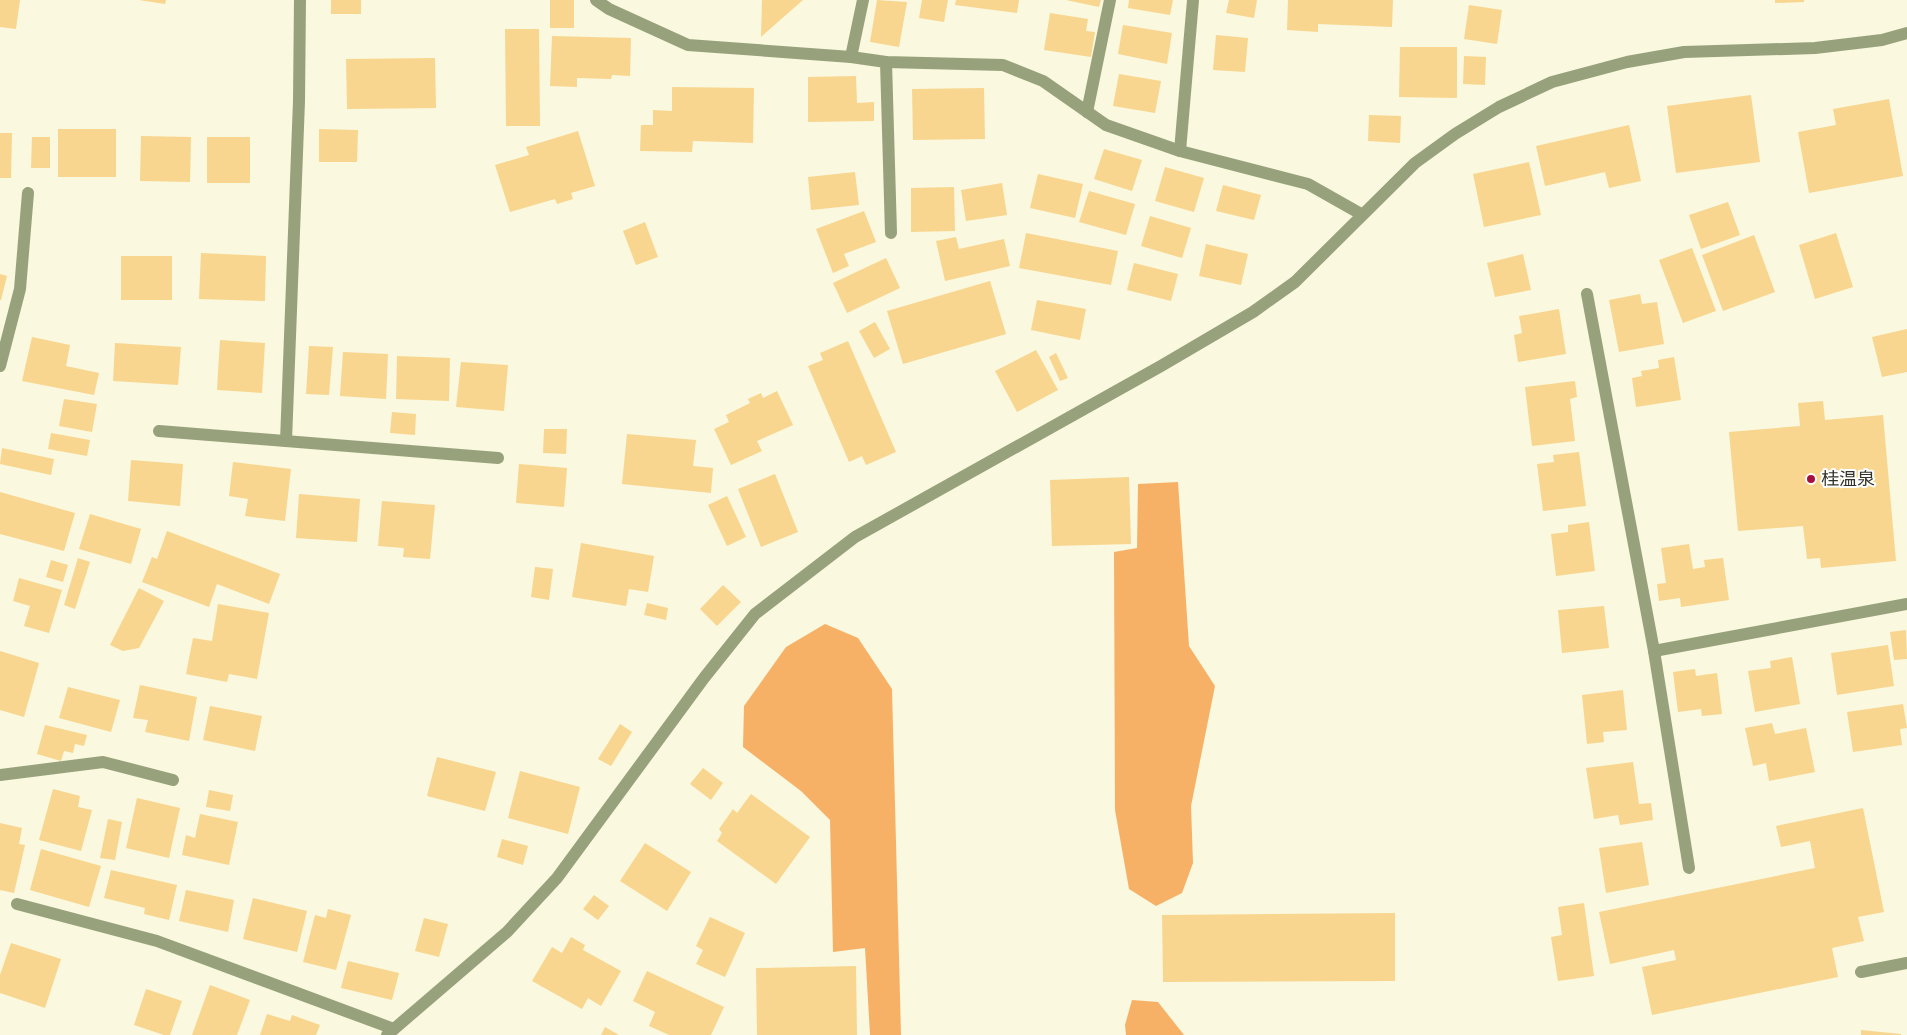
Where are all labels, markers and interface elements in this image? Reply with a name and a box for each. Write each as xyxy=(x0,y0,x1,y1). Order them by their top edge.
place label: 桂温泉 xyxy=(1821,468,1875,490)
marker: 桂温泉 xyxy=(1805,473,1817,485)

